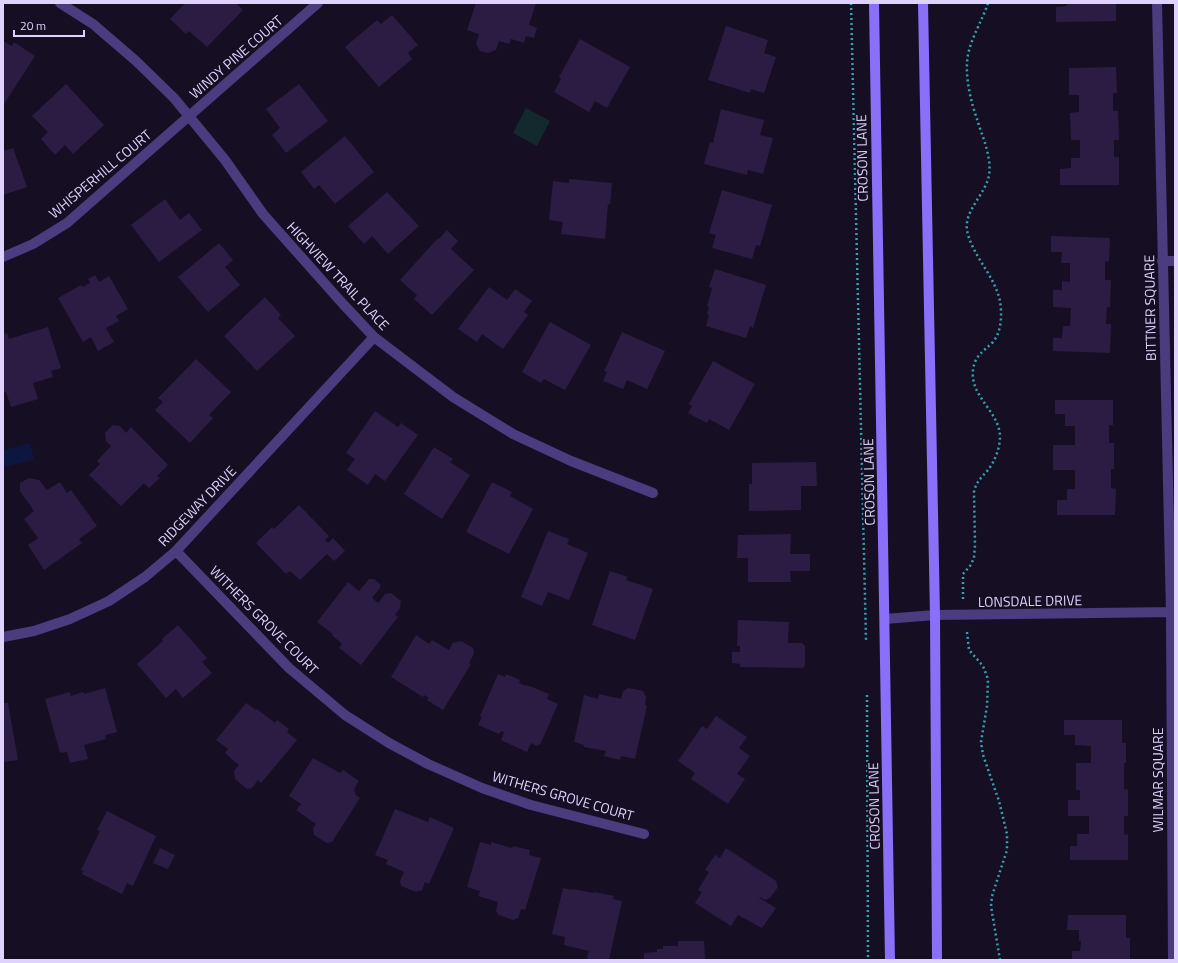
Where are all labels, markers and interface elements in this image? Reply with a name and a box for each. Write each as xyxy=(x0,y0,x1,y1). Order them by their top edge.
street label: WINDY PINE COURT xyxy=(184,10,288,103)
scale bar xyxy=(14,12,84,38)
text: 20 m xyxy=(20,16,46,35)
street label: CROSON LANE xyxy=(850,114,873,202)
street label: WHISPERHILL COURT xyxy=(44,124,156,223)
street label: HIGHVIEW TRAIL PLACE xyxy=(282,217,395,335)
street label: BITTNER SQUARE xyxy=(1138,254,1161,361)
street label: CROSON LANE xyxy=(857,438,880,526)
street label: RIDGEWAY DRIVE xyxy=(153,460,241,551)
street label: WITHERS GROVE COURT xyxy=(205,560,324,679)
street label: LONSDALE DRIVE xyxy=(978,589,1083,612)
street label: WILMAR SQUARE xyxy=(1147,727,1168,832)
street label: CROSON LANE xyxy=(862,762,885,850)
street label: WITHERS GROVE COURT xyxy=(490,765,637,826)

